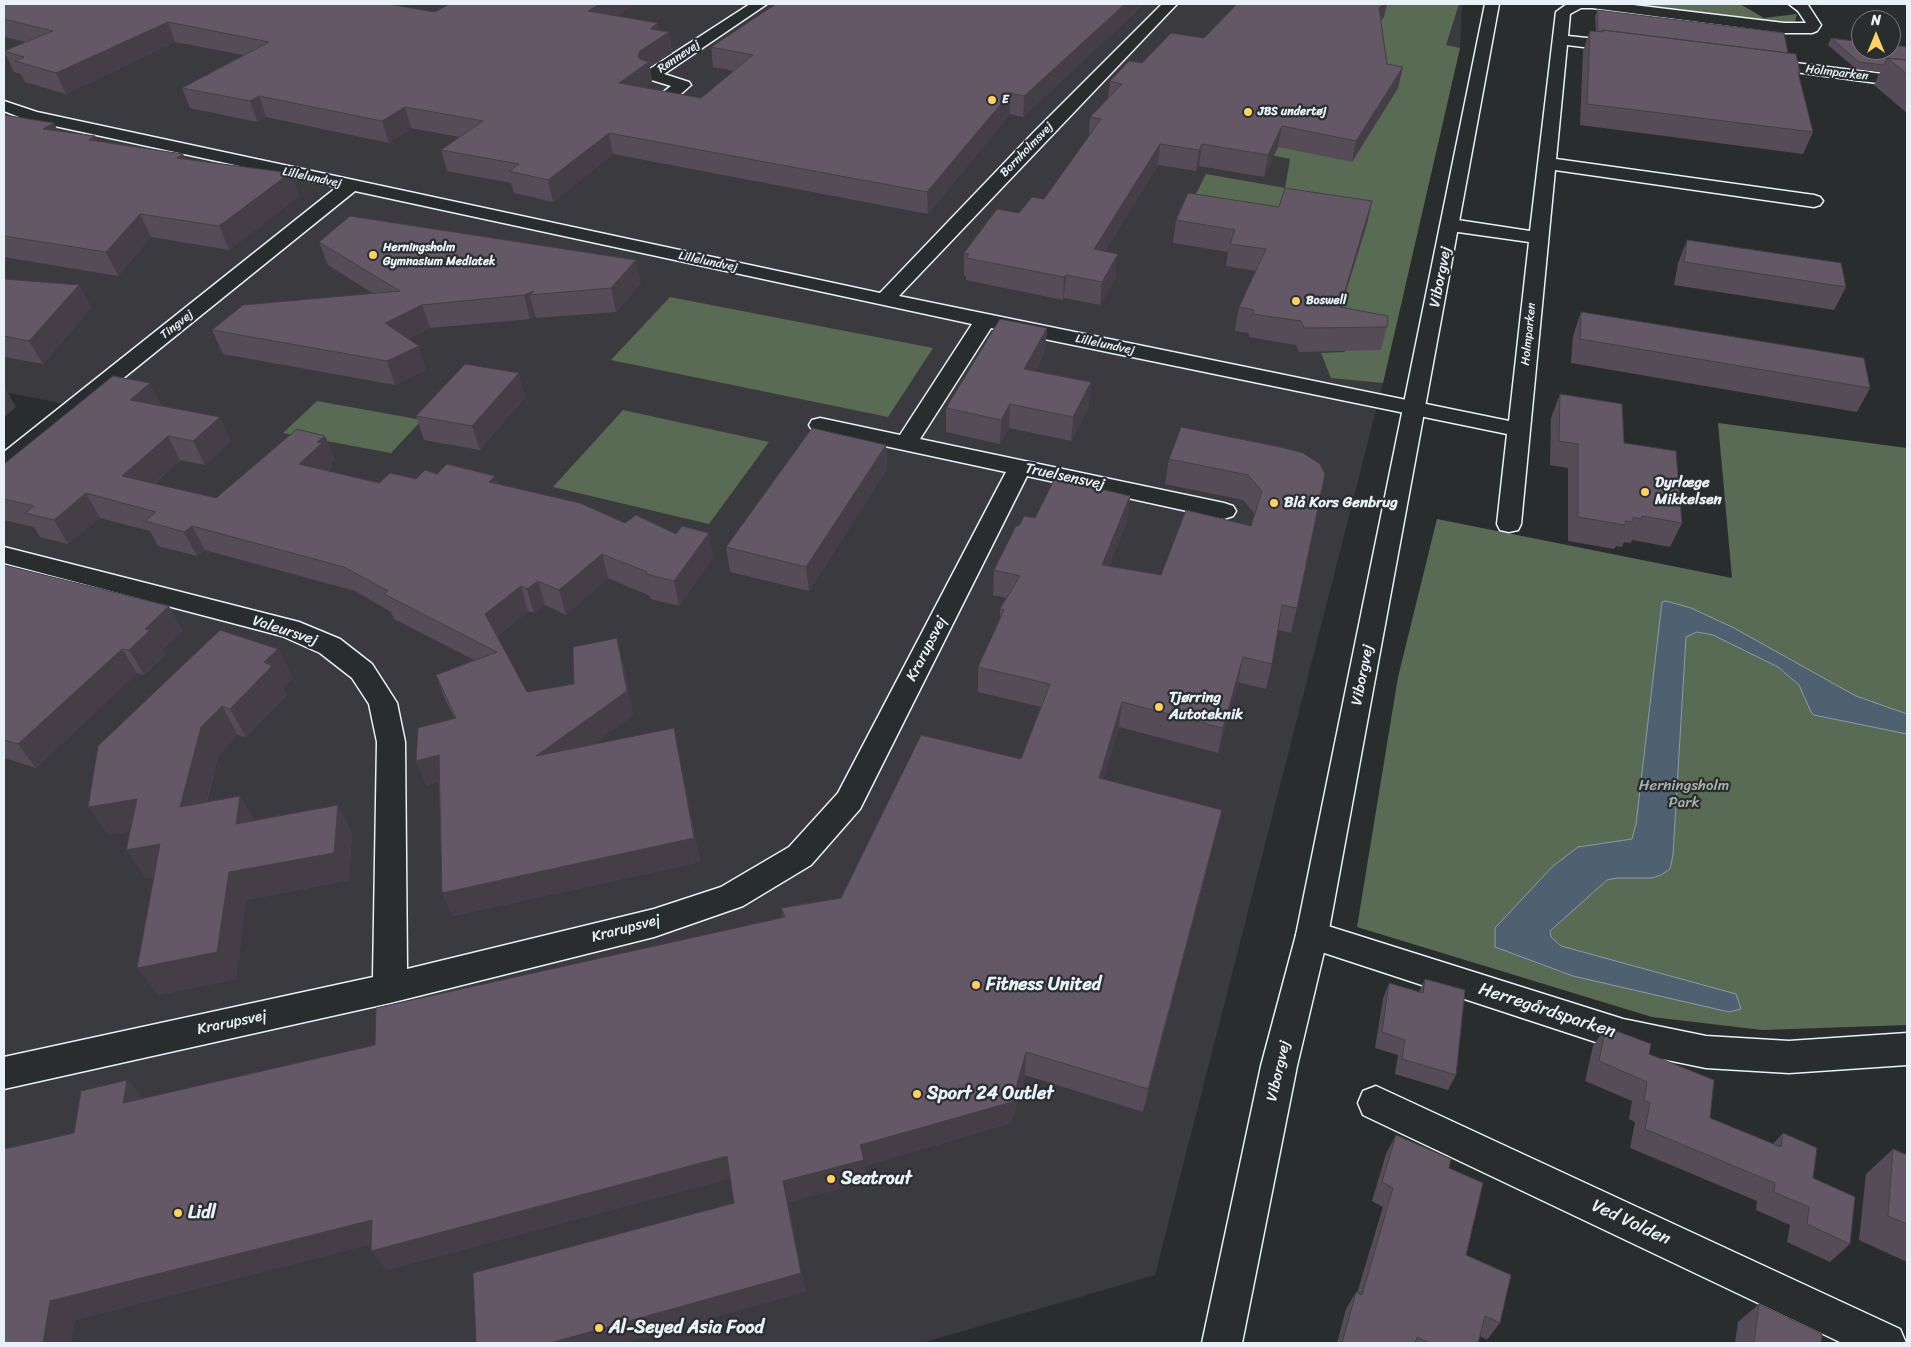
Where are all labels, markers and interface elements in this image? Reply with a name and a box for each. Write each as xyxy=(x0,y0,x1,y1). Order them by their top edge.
text: N xyxy=(1871,8,1881,33)
north arrow xyxy=(1851,10,1901,60)
street label: Rønnevej xyxy=(655,38,703,76)
street label: Holmparken xyxy=(1805,62,1869,84)
place label: E xyxy=(1002,93,1009,107)
marker: E xyxy=(986,94,998,106)
place label: JBS undertøj xyxy=(1258,105,1326,119)
marker: JBS undertøj xyxy=(1242,106,1254,118)
street label: Bornholmsvej xyxy=(997,120,1057,180)
street label: Lillelundvej xyxy=(281,165,343,191)
place label: Herningsholm Gymnasium Mediatek xyxy=(383,241,495,269)
street label: Viborgvej xyxy=(1426,245,1456,309)
marker: Herningsholm Gymnasium Mediatek xyxy=(367,249,379,261)
street label: Lillelundvej xyxy=(677,249,739,275)
place label: Boswell xyxy=(1306,294,1346,308)
marker: Boswell xyxy=(1290,295,1302,307)
street label: Holmparken xyxy=(1519,302,1539,366)
street label: Tingvej xyxy=(158,307,196,343)
street label: Lillelundvej xyxy=(1074,332,1136,358)
street label: Truelsensvej xyxy=(1023,460,1107,494)
place label: Dyrlæge Mikkelsen xyxy=(1655,474,1722,509)
marker: Dyrlæge Mikkelsen xyxy=(1639,486,1651,498)
place label: Blå Kors Genbrug xyxy=(1284,494,1398,512)
marker: Blå Kors Genbrug xyxy=(1268,497,1280,509)
street label: Valeursvej xyxy=(250,612,320,650)
street label: Krarupsvej xyxy=(903,614,951,684)
street label: Viborgvej xyxy=(1348,643,1378,707)
place label: Tjørring Autoteknik xyxy=(1169,689,1243,724)
marker: Tjørring Autoteknik xyxy=(1153,701,1165,713)
park label: Herningsholm Park xyxy=(1639,777,1729,812)
street label: Krarupsvej xyxy=(590,911,662,947)
place label: Fitness United xyxy=(986,974,1101,996)
marker: Fitness United xyxy=(970,979,982,991)
street label: Herregårdsparken xyxy=(1476,979,1618,1043)
street label: Krarupsvej xyxy=(196,1007,268,1039)
street label: Viborgvej xyxy=(1263,1039,1295,1103)
place label: Sport 24 Outlet xyxy=(927,1083,1053,1105)
marker: Sport 24 Outlet xyxy=(911,1088,923,1100)
place label: Seatrout xyxy=(841,1168,912,1190)
marker: Seatrout xyxy=(825,1173,837,1185)
street label: Ved Volden xyxy=(1588,1195,1674,1251)
place label: Lidl xyxy=(188,1202,216,1224)
marker: Lidl xyxy=(172,1207,184,1219)
place label: Al-Seyed Asia Food xyxy=(609,1317,764,1339)
marker: Al-Seyed Asia Food xyxy=(593,1322,605,1334)

